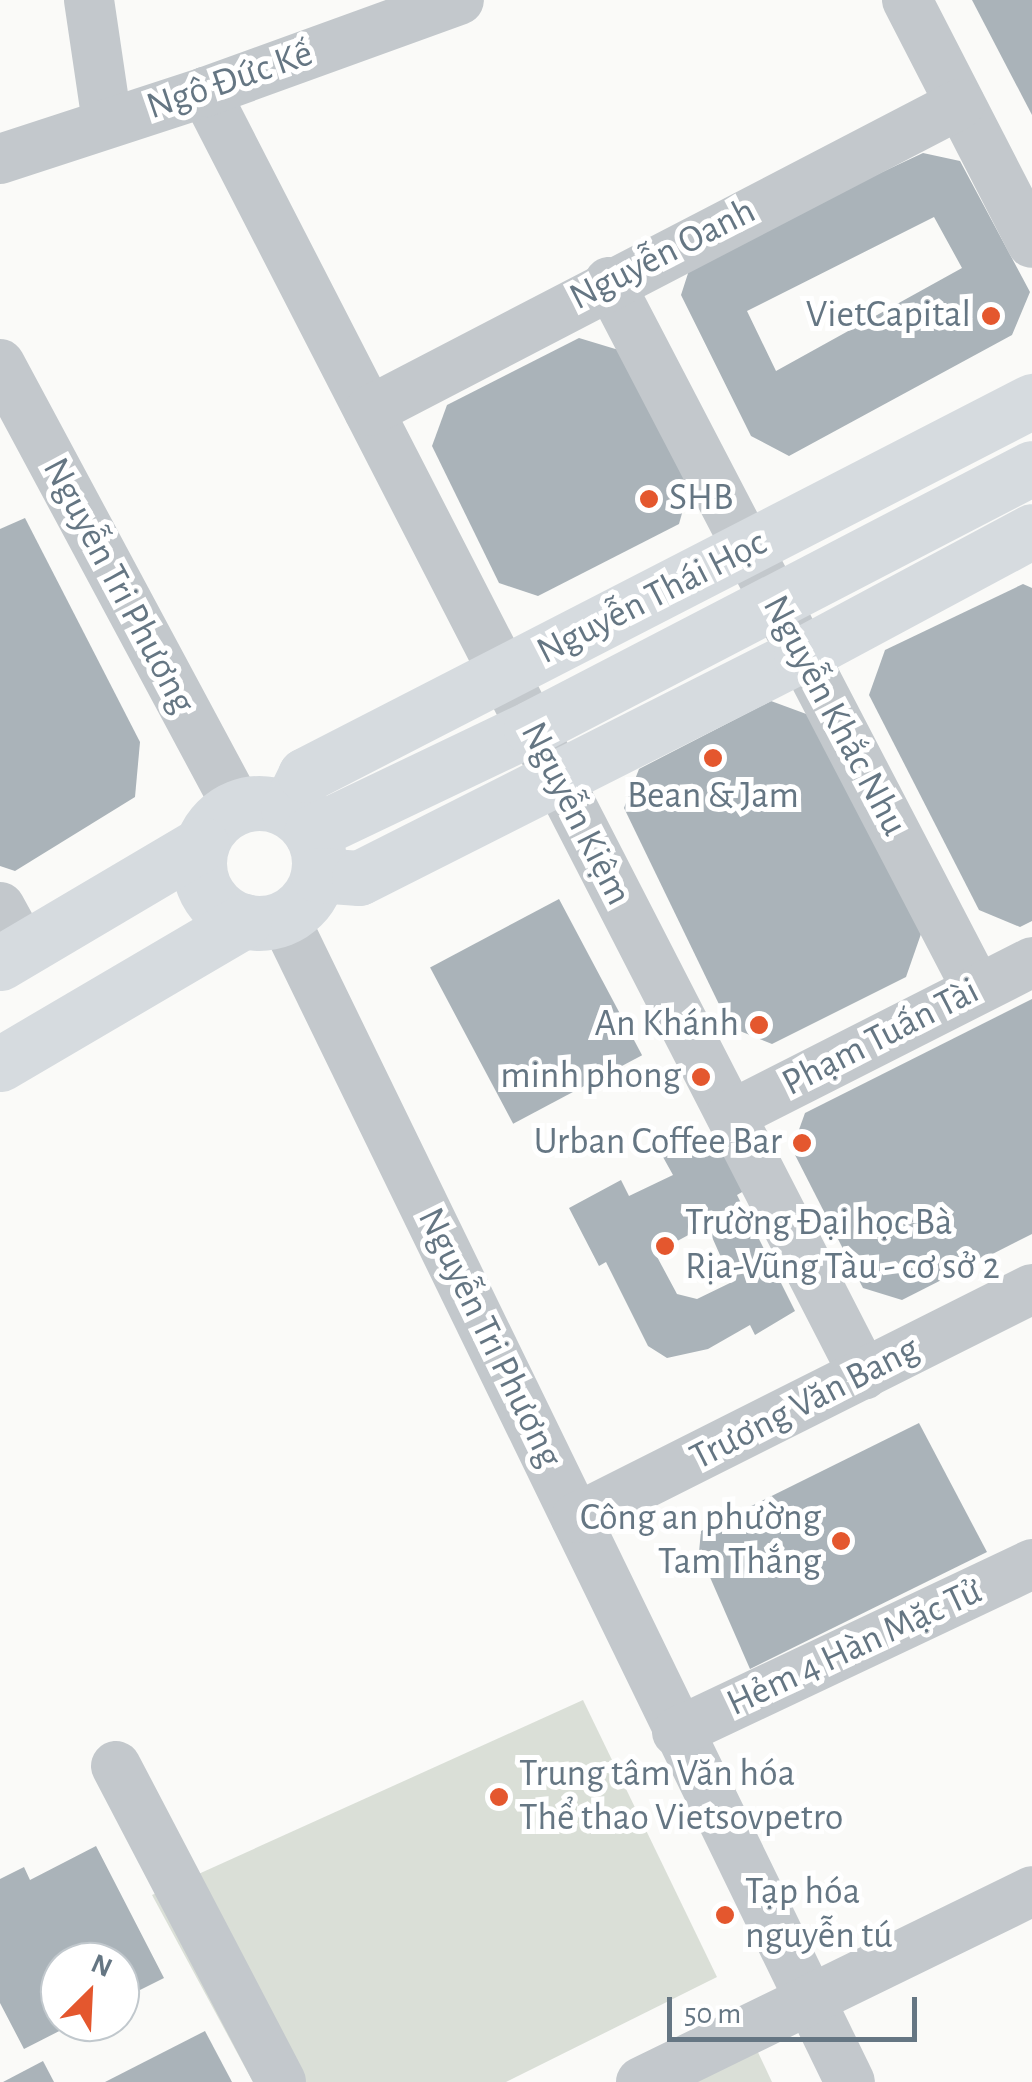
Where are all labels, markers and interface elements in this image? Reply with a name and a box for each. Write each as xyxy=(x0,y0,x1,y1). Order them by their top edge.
street label: Ngô Đức Kế xyxy=(141,31,319,131)
street label: Nguyễn Oanh xyxy=(563,189,763,321)
place label: VietCapital xyxy=(806,293,971,339)
marker: VietCapital xyxy=(980,305,1002,327)
street label: Nguyễn Tri Phương xyxy=(31,450,205,722)
place label: SHB xyxy=(669,476,733,522)
marker: SHB xyxy=(638,488,660,510)
street label: Nguyễn Thái Học xyxy=(530,521,774,675)
street label: Nguyễn Khắc Nhu xyxy=(752,588,916,844)
street label: Nguyễn Kiệm xyxy=(509,715,641,913)
marker: Bean & Jam xyxy=(702,747,724,769)
place label: Bean & Jam xyxy=(627,774,799,820)
street label: Phạm Tuấn Tài xyxy=(775,969,987,1107)
place label: An Khánh xyxy=(594,1002,739,1048)
marker: An Khánh xyxy=(748,1014,770,1036)
place label: minh phong xyxy=(500,1054,681,1100)
marker: minh phong xyxy=(690,1066,712,1088)
place label: Urban Coffee Bar xyxy=(534,1120,782,1166)
marker: Urban Coffee Bar xyxy=(791,1132,813,1154)
street label: Nguyễn Tri Phương xyxy=(407,1201,571,1475)
place label: Trường Đại học Bà Rịa-Vũng Tàu - cơ sở 2 xyxy=(685,1201,1000,1290)
marker: Trường Đại học Bà Rịa-Vũng Tàu - cơ sở 2 xyxy=(654,1235,676,1257)
street label: Trương Văn Bang xyxy=(683,1327,927,1481)
place label: Công an phường Tam Thắng xyxy=(580,1496,821,1586)
marker: Công an phường Tam Thắng xyxy=(830,1530,852,1552)
street label: Hẻm 4 Hàn Mặc Tử xyxy=(720,1569,990,1727)
place label: Trung tâm Văn hóa Thể thao Vietsovpetro xyxy=(519,1752,844,1842)
marker: Trung tâm Văn hóa Thể thao Vietsovpetro xyxy=(488,1786,510,1808)
place label: Tạp hóa nguyễn tú xyxy=(745,1870,893,1960)
marker: Tạp hóa nguyễn tú xyxy=(714,1904,736,1926)
north arrow xyxy=(40,1942,140,2042)
text: N xyxy=(87,1950,116,1983)
scale bar xyxy=(672,1977,922,2039)
text: 50 m xyxy=(684,1999,741,2029)

